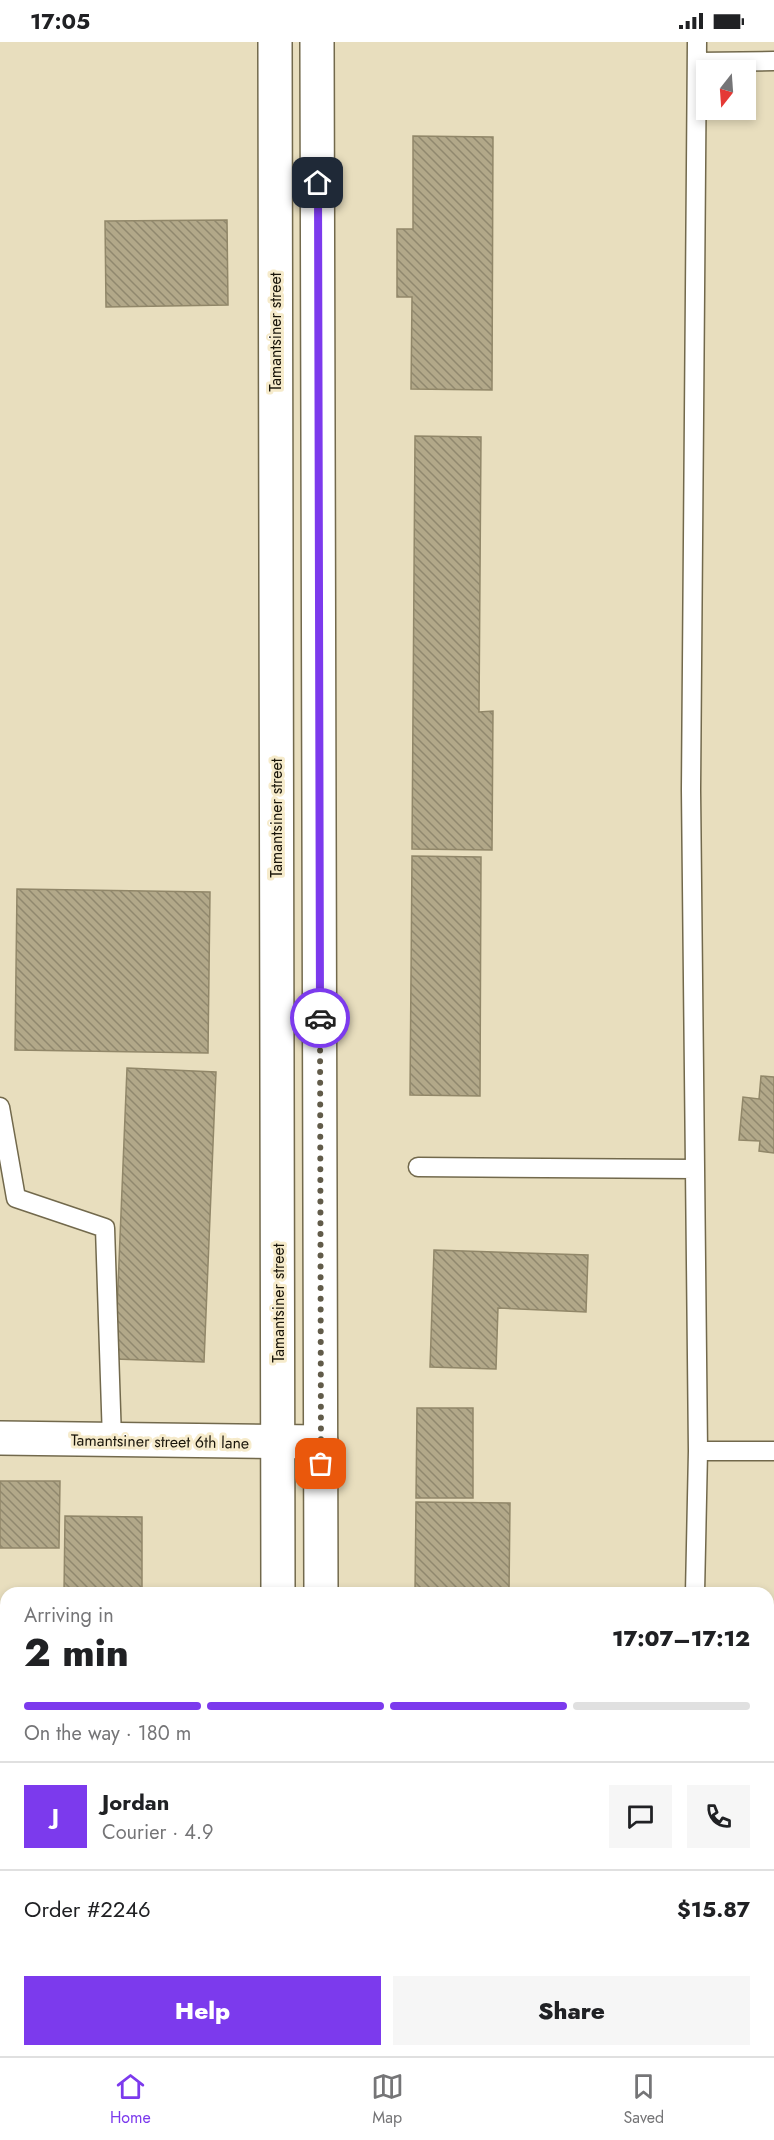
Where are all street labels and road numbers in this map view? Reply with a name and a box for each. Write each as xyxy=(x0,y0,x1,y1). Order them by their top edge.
street label: Tamantsiner street xyxy=(264,272,287,392)
street label: Tamantsiner street xyxy=(265,758,288,878)
street label: Tamantsiner street xyxy=(267,1243,290,1363)
street label: Tamantsiner street 6th lane xyxy=(71,1428,249,1455)

